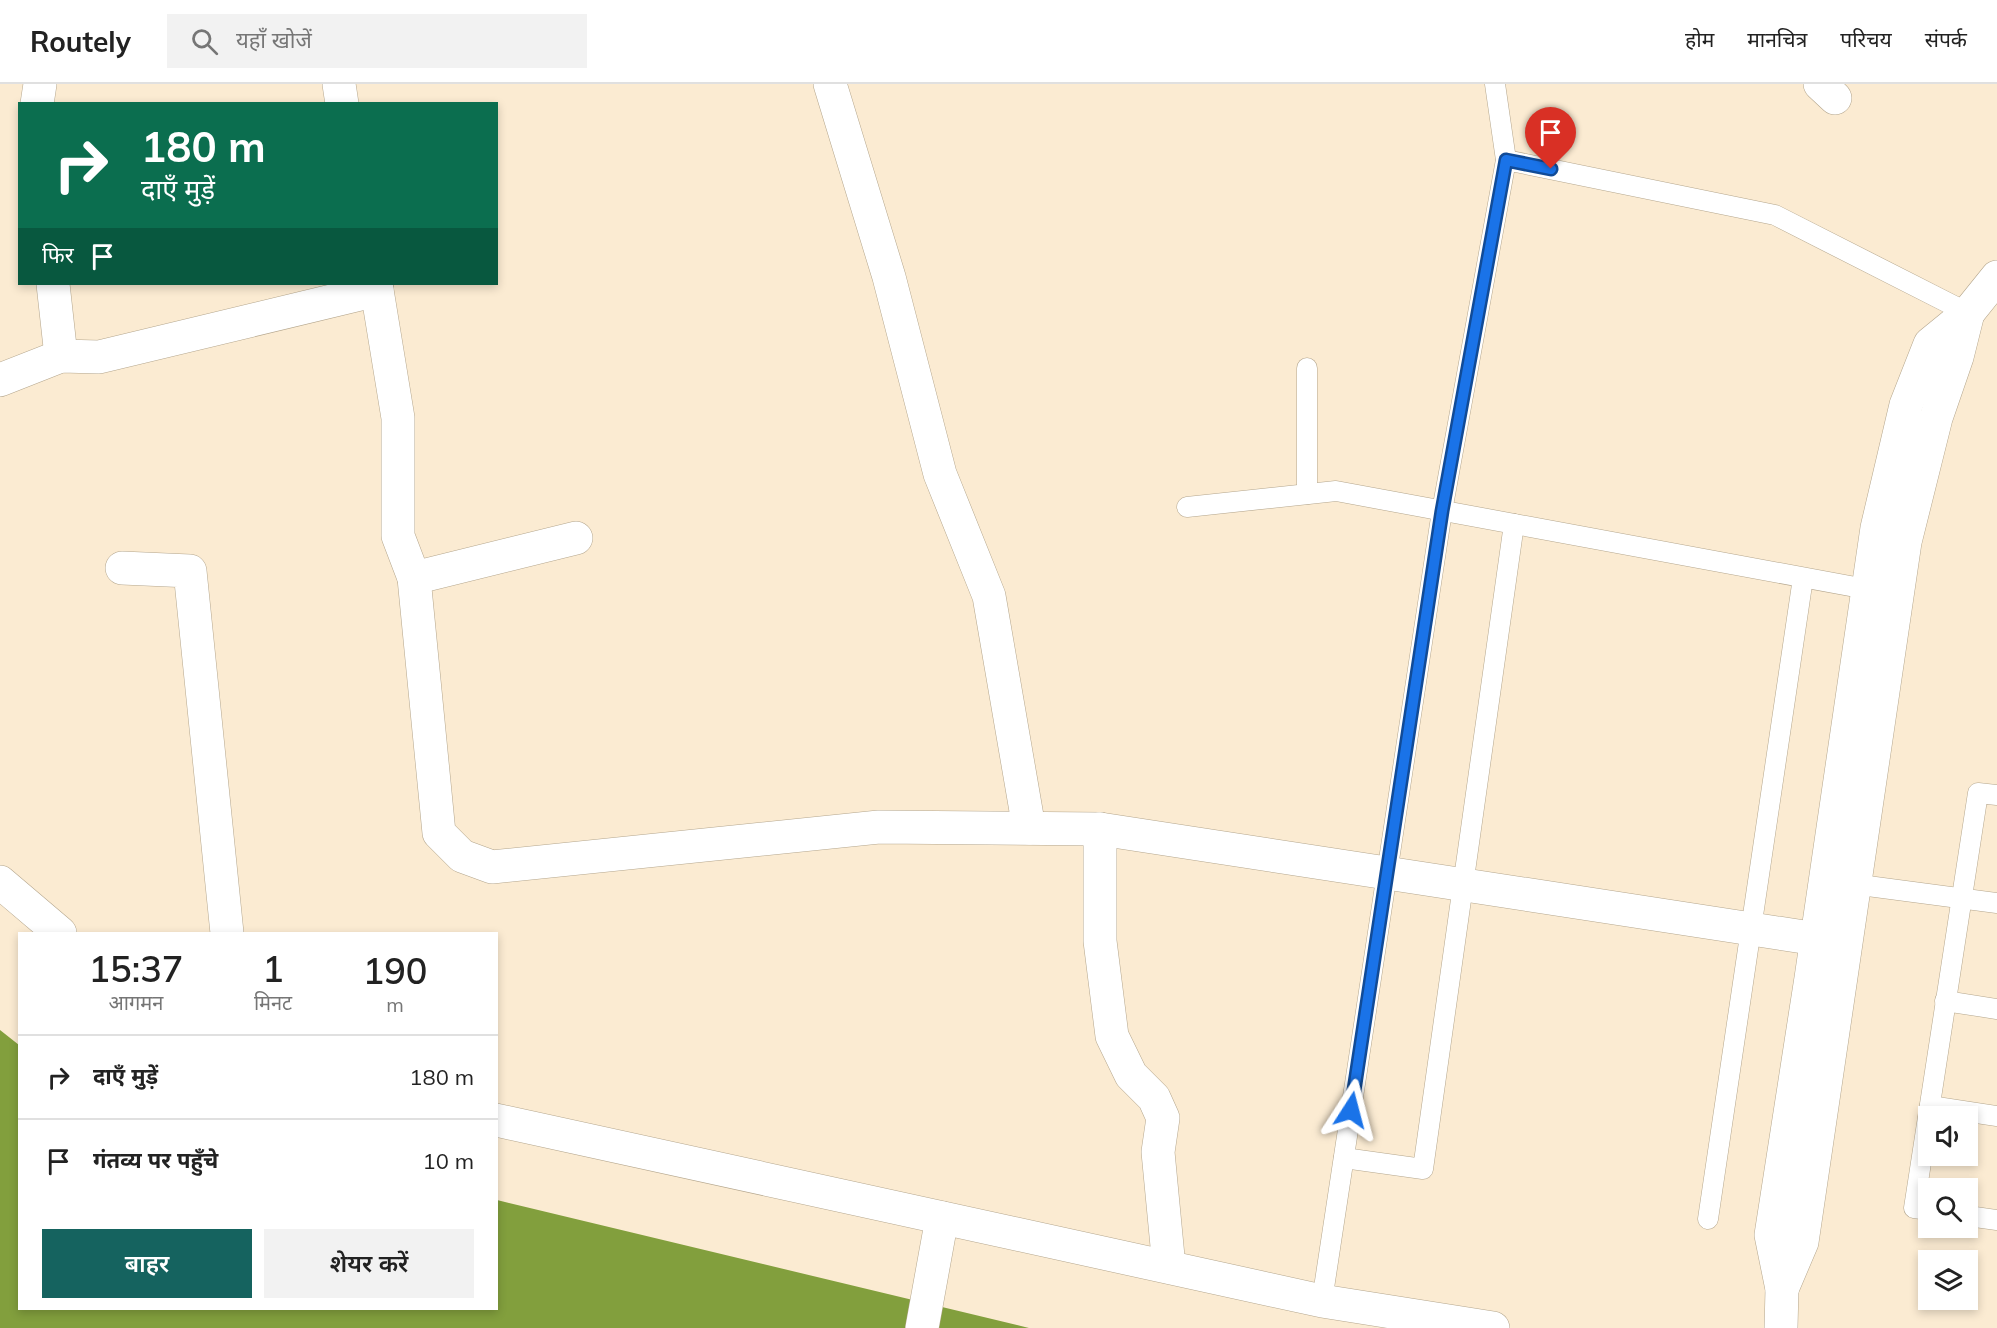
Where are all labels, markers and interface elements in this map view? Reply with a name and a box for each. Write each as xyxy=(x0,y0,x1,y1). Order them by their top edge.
search box xyxy=(167,14,587,68)
text: Routely xyxy=(30,24,131,59)
icon: search xyxy=(188,25,221,58)
text: यहाँ खोजें xyxy=(236,26,312,54)
text: होम xyxy=(1685,26,1714,52)
text: मानचित्र xyxy=(1747,26,1807,52)
text: परिचय xyxy=(1840,26,1892,52)
text: संपर्क xyxy=(1925,26,1967,52)
pin xyxy=(1525,107,1576,169)
icon: arrive xyxy=(1534,116,1567,149)
text: 180 m xyxy=(141,120,266,173)
icon: right xyxy=(42,126,120,204)
text: दाएँ मुड़ें xyxy=(141,172,215,206)
icon: arrive xyxy=(86,240,119,273)
text: फिर xyxy=(42,241,74,269)
text: 15:37 xyxy=(88,946,183,991)
text: 1 xyxy=(262,946,284,991)
text: 190 xyxy=(363,948,427,993)
text: आगमन xyxy=(109,990,163,1015)
text: मिनट xyxy=(254,990,292,1015)
text: m xyxy=(386,992,404,1017)
icon: right xyxy=(42,1061,75,1094)
text: दाएँ मुड़ें xyxy=(93,1062,158,1090)
text: 180 m xyxy=(409,1063,474,1091)
position arrow xyxy=(1319,1078,1383,1142)
map controls xyxy=(1918,1106,1978,1310)
button: sound xyxy=(1918,1106,1978,1166)
icon: arrive xyxy=(42,1145,75,1178)
text: गंतव्य पर पहुँचे xyxy=(93,1146,218,1174)
text: 10 m xyxy=(423,1147,474,1175)
button: search xyxy=(1918,1178,1978,1238)
button: बाहर xyxy=(42,1229,252,1298)
button: शेयर करें xyxy=(264,1229,474,1298)
button: layers xyxy=(1918,1250,1978,1310)

